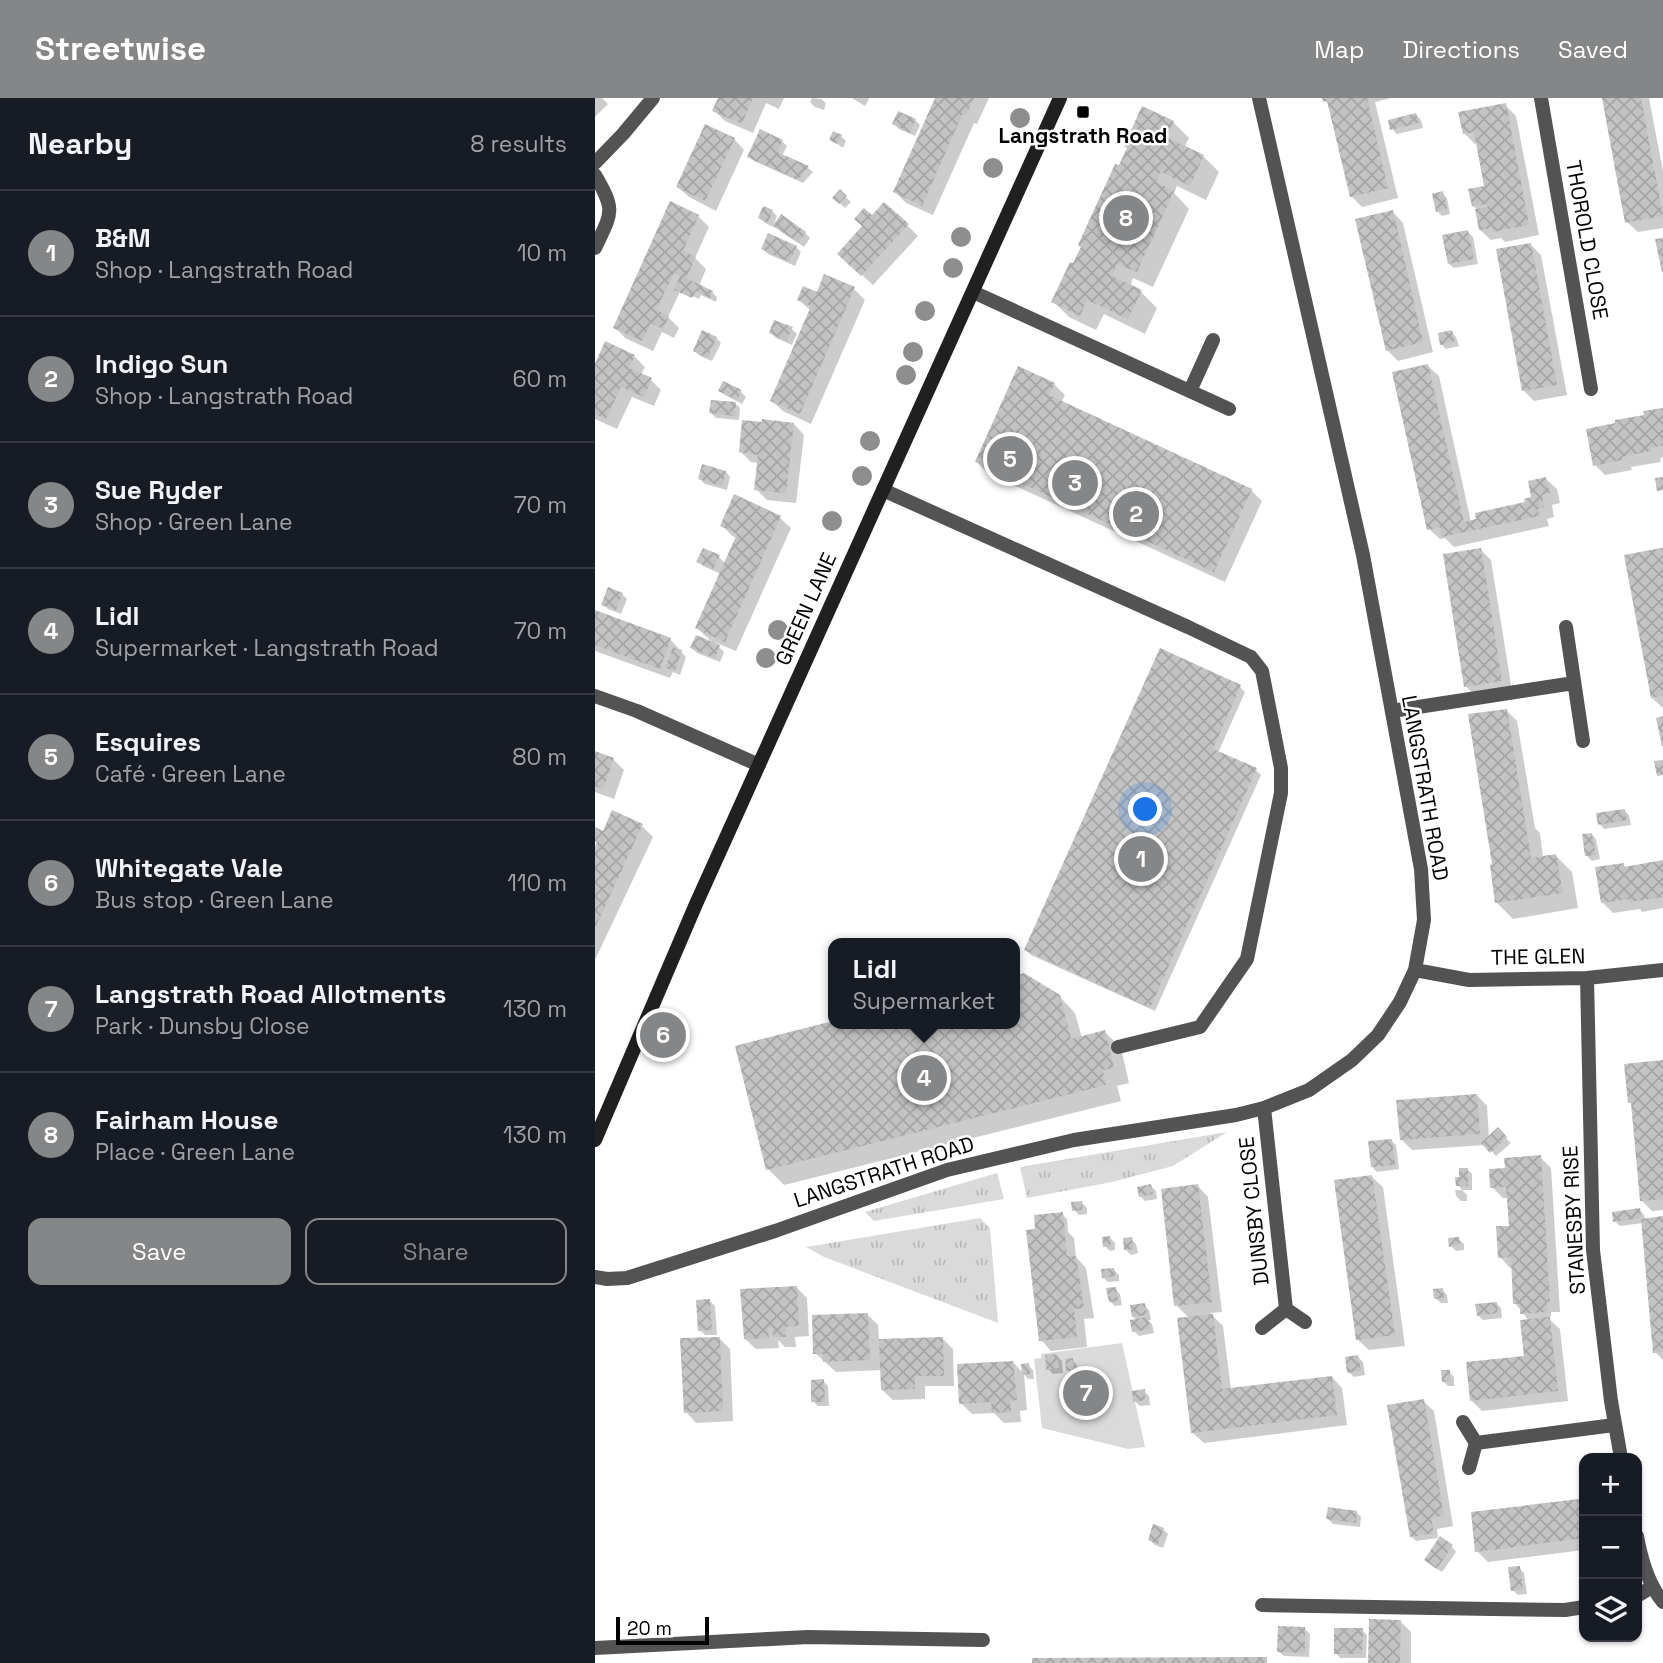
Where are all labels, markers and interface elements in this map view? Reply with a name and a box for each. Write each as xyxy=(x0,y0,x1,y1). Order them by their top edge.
text: Streetwise xyxy=(35,28,206,70)
text: Map xyxy=(1314,34,1364,65)
text: Directions xyxy=(1402,34,1520,65)
text: Saved xyxy=(1558,34,1628,65)
marker: Langstrath Road xyxy=(1075,104,1091,120)
place label: Langstrath Road xyxy=(999,122,1167,149)
text: Nearby xyxy=(28,124,132,163)
text: 8 results xyxy=(470,129,567,159)
street label: THOROLD CLOSE xyxy=(1560,158,1615,322)
pin: 8 xyxy=(1103,192,1149,244)
text: B&M xyxy=(95,221,151,255)
text: 1 xyxy=(46,238,56,268)
text: 10 m xyxy=(517,238,567,268)
text: Shop · Langstrath Road xyxy=(95,255,353,285)
text: Indigo Sun xyxy=(95,347,228,381)
text: 2 xyxy=(44,364,58,394)
text: 60 m xyxy=(512,364,567,394)
text: Shop · Langstrath Road xyxy=(95,381,353,411)
pin: 5 xyxy=(987,433,1033,485)
pin: 3 xyxy=(1052,457,1098,509)
text: Sue Ryder xyxy=(95,473,223,507)
pin: 2 xyxy=(1113,488,1159,540)
text: 3 xyxy=(44,490,58,520)
text: 70 m xyxy=(514,490,567,520)
text: Shop · Green Lane xyxy=(95,507,293,537)
street label: GREEN LANE xyxy=(769,548,842,669)
text: Lidl xyxy=(95,599,140,633)
text: 4 xyxy=(44,616,58,646)
text: 70 m xyxy=(514,616,567,646)
text: Supermarket · Langstrath Road xyxy=(95,633,439,663)
street label: LANGSTRATH ROAD xyxy=(1396,693,1455,883)
text: Esquires xyxy=(95,725,201,759)
text: 5 xyxy=(44,742,58,772)
text: 80 m xyxy=(512,742,567,772)
text: Café · Green Lane xyxy=(95,759,286,789)
your location xyxy=(1128,792,1162,826)
pin: 1 xyxy=(1118,833,1164,885)
text: Whitegate Vale xyxy=(95,851,283,885)
text: 6 xyxy=(44,868,58,898)
text: 110 m xyxy=(507,868,567,898)
text: Bus stop · Green Lane xyxy=(95,885,334,915)
popup xyxy=(828,938,1020,1029)
street label: THE GLEN xyxy=(1491,942,1585,971)
text: Lidl xyxy=(853,952,897,986)
text: Langstrath Road Allotments xyxy=(95,977,447,1011)
text: Supermarket xyxy=(853,986,995,1016)
text: 7 xyxy=(45,994,57,1024)
text: 130 m xyxy=(503,994,567,1024)
pin: 6 xyxy=(640,1009,686,1061)
text: Park · Dunsby Close xyxy=(95,1011,310,1041)
pin: 4 xyxy=(901,1052,947,1104)
text: Fairham House xyxy=(95,1103,278,1137)
text: 8 xyxy=(44,1120,58,1150)
text: 130 m xyxy=(503,1120,567,1150)
street label: LANGSTRATH ROAD xyxy=(790,1130,977,1213)
street label: DUNSBY CLOSE xyxy=(1232,1135,1275,1287)
text: Place · Green Lane xyxy=(95,1137,295,1167)
street label: STANESBY RISE xyxy=(1556,1145,1591,1295)
button: Save xyxy=(28,1218,291,1285)
button: Share xyxy=(305,1218,567,1285)
pin: 7 xyxy=(1063,1367,1109,1419)
map controls xyxy=(1579,1453,1642,1642)
button: + xyxy=(1579,1453,1642,1516)
button: − xyxy=(1579,1516,1642,1579)
button: layers xyxy=(1579,1579,1642,1642)
scale bar xyxy=(616,1614,709,1646)
text: 20 m xyxy=(627,1616,672,1641)

